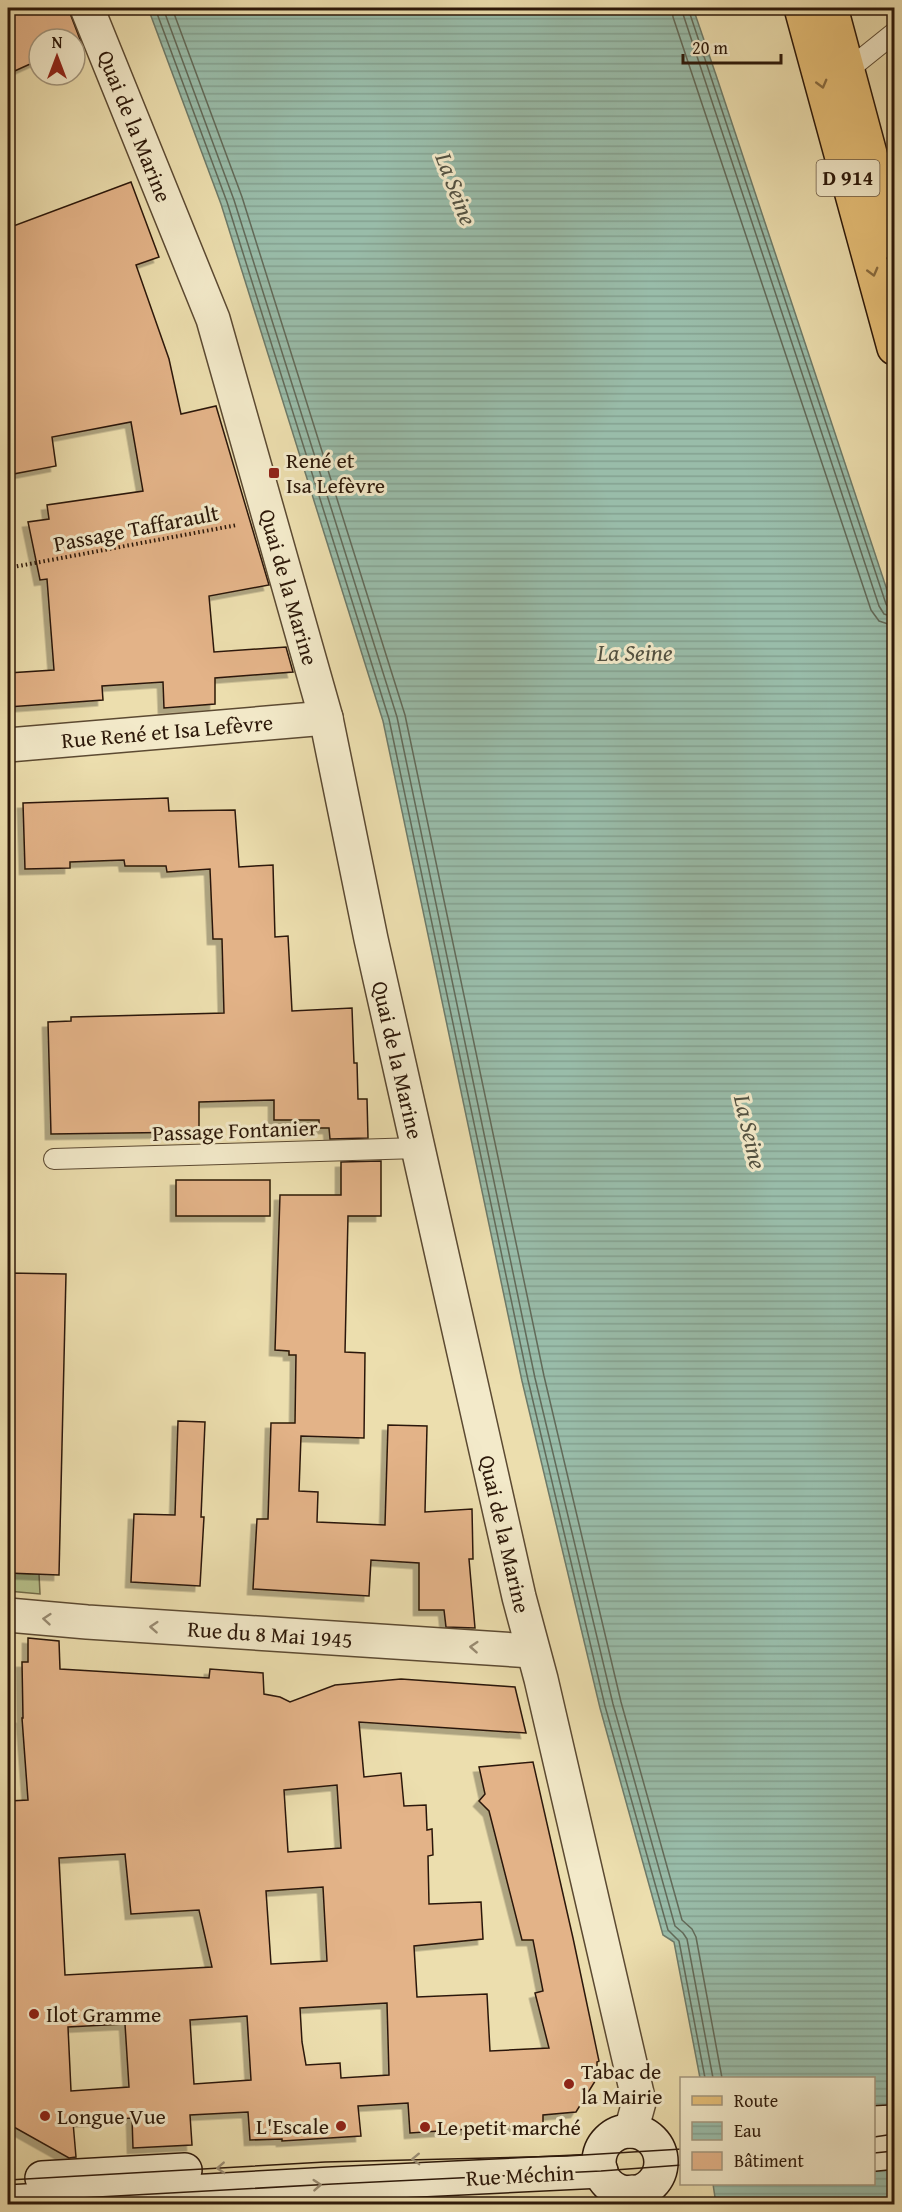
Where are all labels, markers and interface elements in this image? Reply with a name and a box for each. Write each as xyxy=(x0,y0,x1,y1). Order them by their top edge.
north arrow xyxy=(27,27,87,87)
scale bar xyxy=(683,27,780,65)
text: N xyxy=(52,30,63,54)
text: 20 m xyxy=(692,34,728,61)
street label: Quai de la Marine xyxy=(90,45,180,207)
one-way arrow xyxy=(814,79,827,89)
water label: La Seine xyxy=(426,146,486,231)
road number: D 914 xyxy=(816,160,880,196)
one-way arrow xyxy=(866,267,879,277)
place label: René et Isa Lefèvre xyxy=(286,444,385,501)
marker: René et Isa Lefèvre xyxy=(267,466,281,480)
street label: Passage Taffarault xyxy=(51,496,222,560)
street label: Quai de la Marine xyxy=(251,505,327,669)
water label: La Seine xyxy=(596,635,673,670)
street label: Rue René et Isa Lefèvre xyxy=(60,706,274,756)
street label: Quai de la Marine xyxy=(364,978,432,1142)
water label: La Seine xyxy=(725,1090,776,1173)
street label: Passage Fontanier xyxy=(152,1111,318,1149)
street label: Quai de la Marine xyxy=(471,1452,539,1616)
street label: Rue du 8 Mai 1945 xyxy=(186,1612,354,1656)
one-way arrow xyxy=(43,1613,52,1626)
one-way arrow xyxy=(149,1620,158,1633)
one-way arrow xyxy=(469,1641,478,1654)
place label: Ilot Gramme xyxy=(46,1998,161,2030)
marker: Ilot Gramme xyxy=(27,2007,41,2021)
place label: Tabac de la Mairie xyxy=(581,2055,663,2112)
marker: Tabac de la Mairie xyxy=(562,2077,576,2091)
legend xyxy=(680,2077,875,2185)
text: Route xyxy=(734,2087,778,2114)
place label: Longue Vue xyxy=(57,2100,166,2132)
marker: Longue Vue xyxy=(38,2109,52,2123)
place label: L'Escale xyxy=(256,2110,329,2142)
place label: Le petit marché xyxy=(437,2111,581,2143)
text: Eau xyxy=(734,2117,762,2144)
marker: L'Escale xyxy=(334,2119,348,2133)
marker: Le petit marché xyxy=(418,2120,432,2134)
text: Bâtiment xyxy=(734,2147,804,2174)
one-way arrow xyxy=(411,2152,420,2165)
street label: Rue Méchin xyxy=(465,2156,576,2194)
one-way arrow xyxy=(217,2161,226,2174)
one-way arrow xyxy=(313,2179,322,2192)

